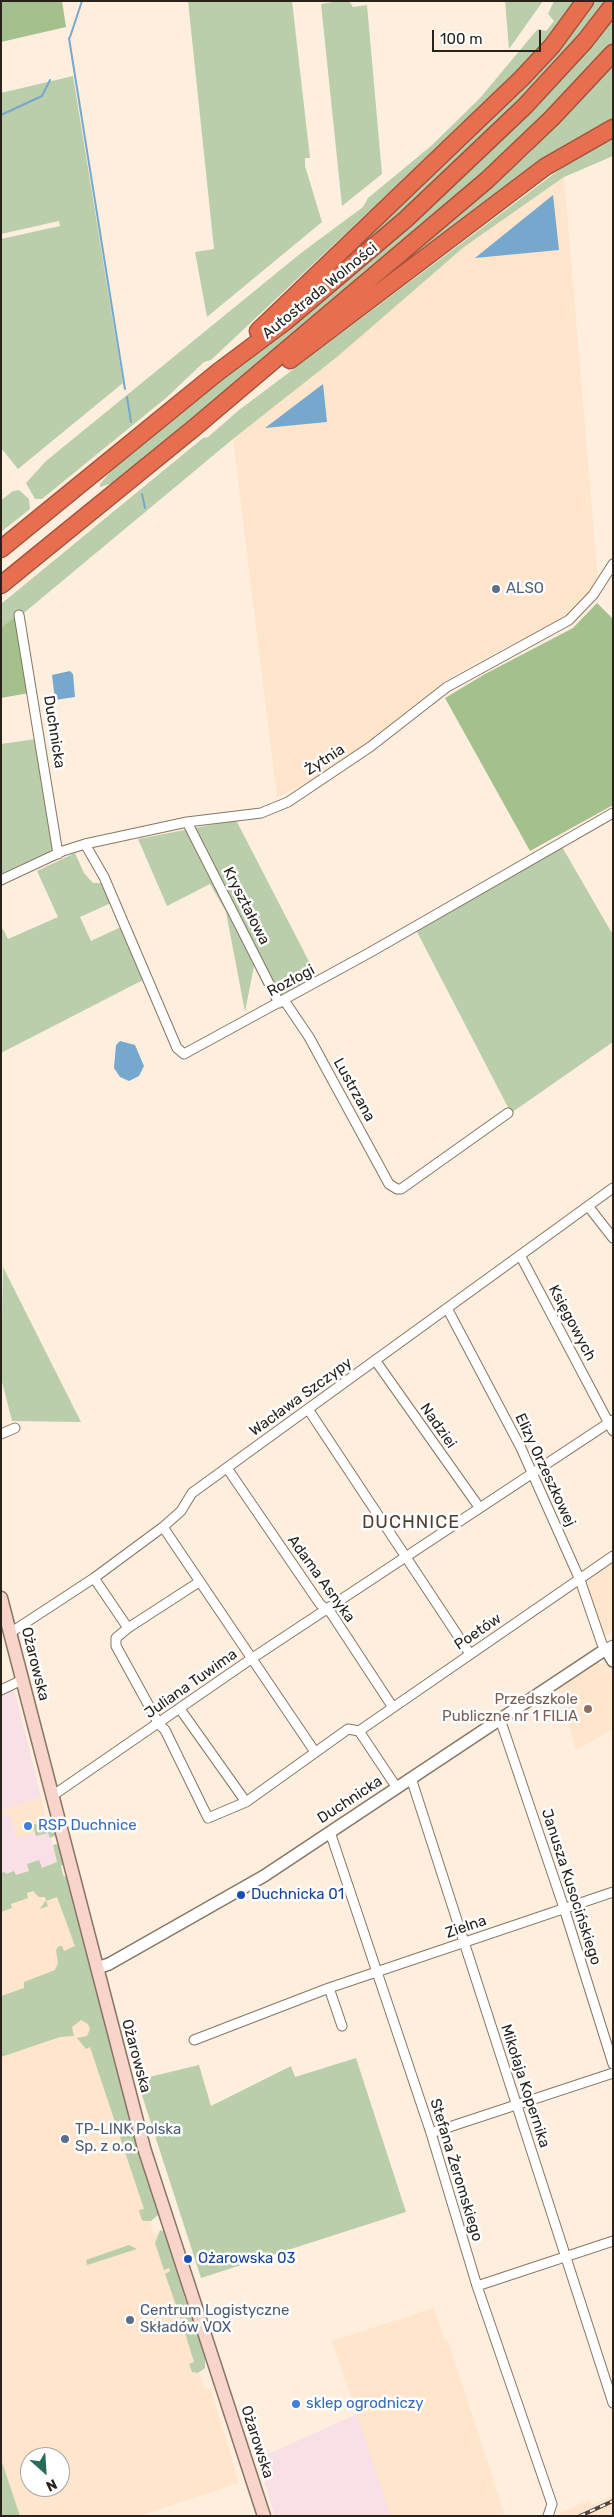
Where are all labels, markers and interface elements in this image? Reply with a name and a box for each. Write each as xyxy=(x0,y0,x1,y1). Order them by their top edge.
scale bar xyxy=(434,20,543,52)
text: 100 m xyxy=(440,30,482,48)
street label: Autostrada Wolności xyxy=(259,239,381,343)
place label: ALSO xyxy=(506,580,544,598)
marker: ALSO xyxy=(490,583,502,595)
street label: Duchnicka xyxy=(39,694,69,770)
street label: Żytnia xyxy=(302,741,348,779)
street label: Kryształowa xyxy=(219,864,273,948)
street label: Rozłogi xyxy=(264,961,318,1001)
street label: Lustrzana xyxy=(329,1055,379,1125)
street label: Księgowych xyxy=(544,1282,600,1364)
street label: Wacława Szczypy xyxy=(246,1354,356,1440)
street label: Nadziei xyxy=(416,1400,460,1452)
street label: Elizy Orzeszkowej xyxy=(511,1411,579,1529)
district label: DUCHNICE xyxy=(361,1512,461,1534)
street label: Adama Asnyka xyxy=(283,1532,359,1626)
street label: Poetów xyxy=(451,1610,505,1654)
street label: Ożarowska xyxy=(17,1625,53,1703)
street label: Juliana Tuwima xyxy=(141,1645,241,1723)
place label: Przedszkole Publiczne nr 1 FILIA xyxy=(442,1691,578,1726)
marker: Przedszkole Publiczne nr 1 FILIA xyxy=(582,1703,594,1715)
street label: Duchnicka xyxy=(314,1772,386,1828)
street label: Janusza Kusocińskiego xyxy=(537,1807,605,1967)
place label: RSP Duchnice xyxy=(38,1817,137,1835)
marker: RSP Duchnice xyxy=(22,1820,34,1832)
place label: Duchnicka 01 xyxy=(251,1886,344,1904)
marker: Duchnicka 01 xyxy=(235,1889,247,1901)
street label: Zielna xyxy=(443,1912,489,1942)
street label: Ożarowska xyxy=(118,2017,154,2095)
street label: Mikołaja Kopernika xyxy=(497,2022,553,2150)
street label: Stefana Żeromskiego xyxy=(426,2097,486,2243)
place label: TP-LINK Polska Sp. z o.o. xyxy=(75,2121,181,2156)
marker: TP-LINK Polska Sp. z o.o. xyxy=(59,2133,71,2145)
place label: Ożarowska 03 xyxy=(198,2250,296,2268)
marker: Ożarowska 03 xyxy=(182,2253,194,2265)
place label: Centrum Logistyczne Składów VOX xyxy=(140,2302,289,2337)
marker: Centrum Logistyczne Składów VOX xyxy=(124,2314,136,2326)
place label: sklep ogrodniczy xyxy=(306,2395,424,2413)
marker: sklep ogrodniczy xyxy=(290,2398,302,2410)
street label: Ożarowska xyxy=(237,2403,277,2481)
north arrow xyxy=(20,2447,70,2497)
text: N xyxy=(43,2475,60,2495)

